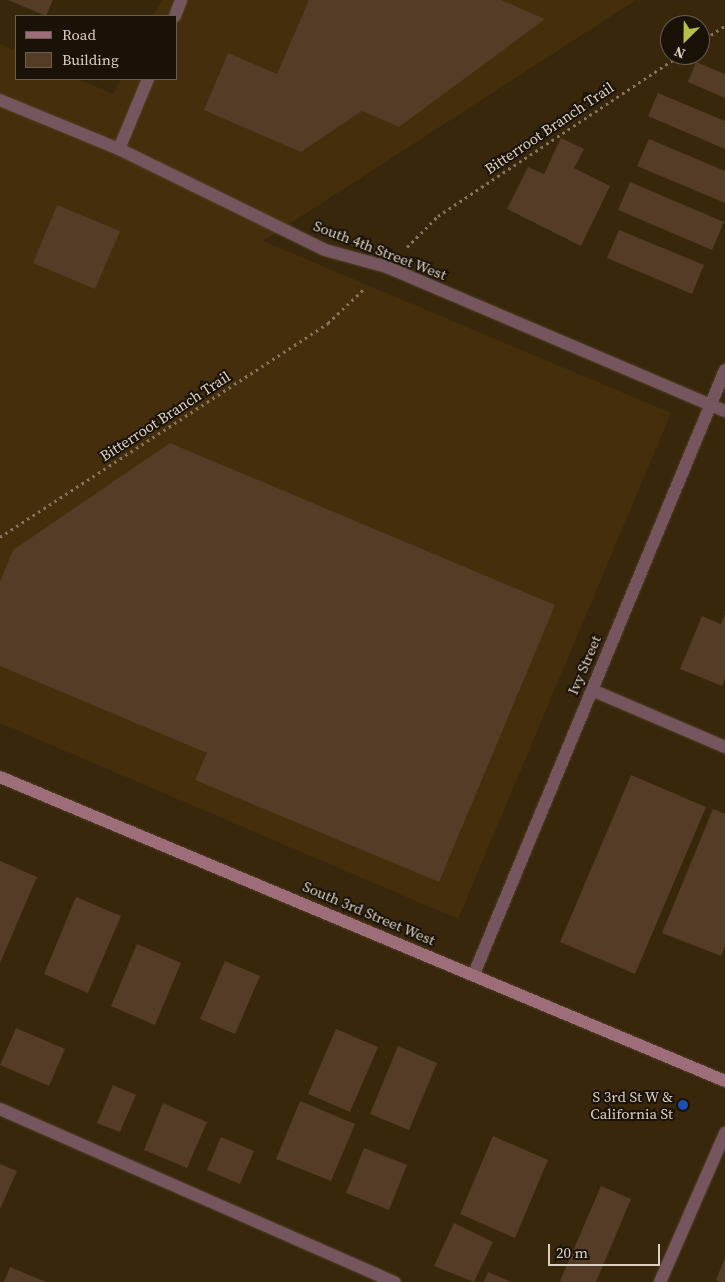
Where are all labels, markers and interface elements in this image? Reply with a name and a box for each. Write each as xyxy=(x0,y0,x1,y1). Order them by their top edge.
legend xyxy=(15,15,178,80)
north arrow xyxy=(660,15,710,65)
text: Road xyxy=(62,24,96,45)
text: N xyxy=(671,42,688,64)
text: Building xyxy=(62,49,119,70)
street label: Bitterroot Branch Trail xyxy=(481,78,617,178)
street label: South 4th Street West xyxy=(311,216,449,284)
street label: Bitterroot Branch Trail xyxy=(96,367,234,465)
street label: Ivy Street xyxy=(563,633,605,697)
street label: South 3rd Street West xyxy=(300,877,438,949)
place label: S 3rd St W & California St xyxy=(590,1087,673,1122)
marker: S 3rd St W & California St xyxy=(677,1099,689,1111)
scale bar xyxy=(550,1234,662,1266)
text: 20 m xyxy=(556,1242,588,1263)

